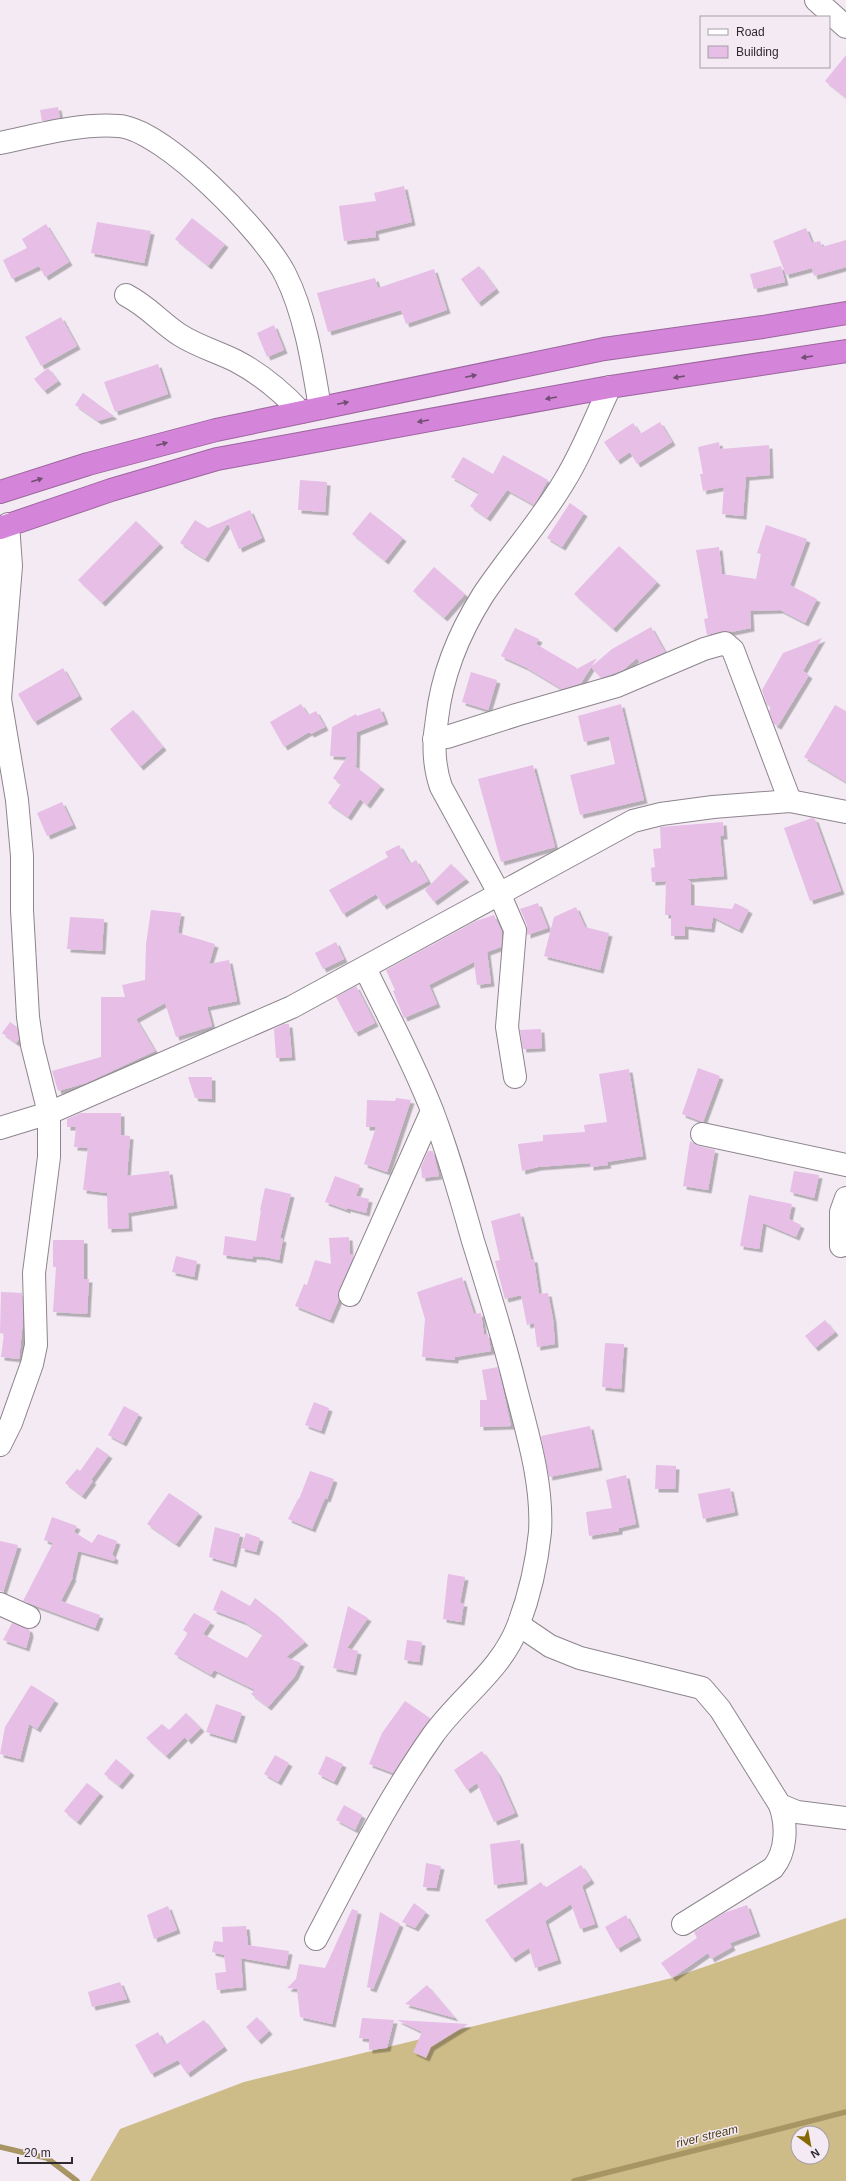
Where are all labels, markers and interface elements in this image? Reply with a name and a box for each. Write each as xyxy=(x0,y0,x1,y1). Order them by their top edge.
legend xyxy=(700,16,830,68)
text: Road xyxy=(736,25,765,39)
text: Building xyxy=(736,45,779,59)
one-way arrow xyxy=(801,354,814,360)
one-way arrow xyxy=(465,373,477,379)
one-way arrow xyxy=(673,374,685,380)
one-way arrow xyxy=(545,395,557,401)
one-way arrow xyxy=(337,400,350,406)
one-way arrow xyxy=(417,419,429,425)
one-way arrow xyxy=(156,441,168,447)
one-way arrow xyxy=(32,477,44,483)
water label: river stream xyxy=(675,2122,739,2150)
north arrow xyxy=(790,2125,830,2165)
scale bar xyxy=(18,2139,72,2165)
text: 20 m xyxy=(24,2146,51,2160)
text: N xyxy=(809,2146,822,2161)

